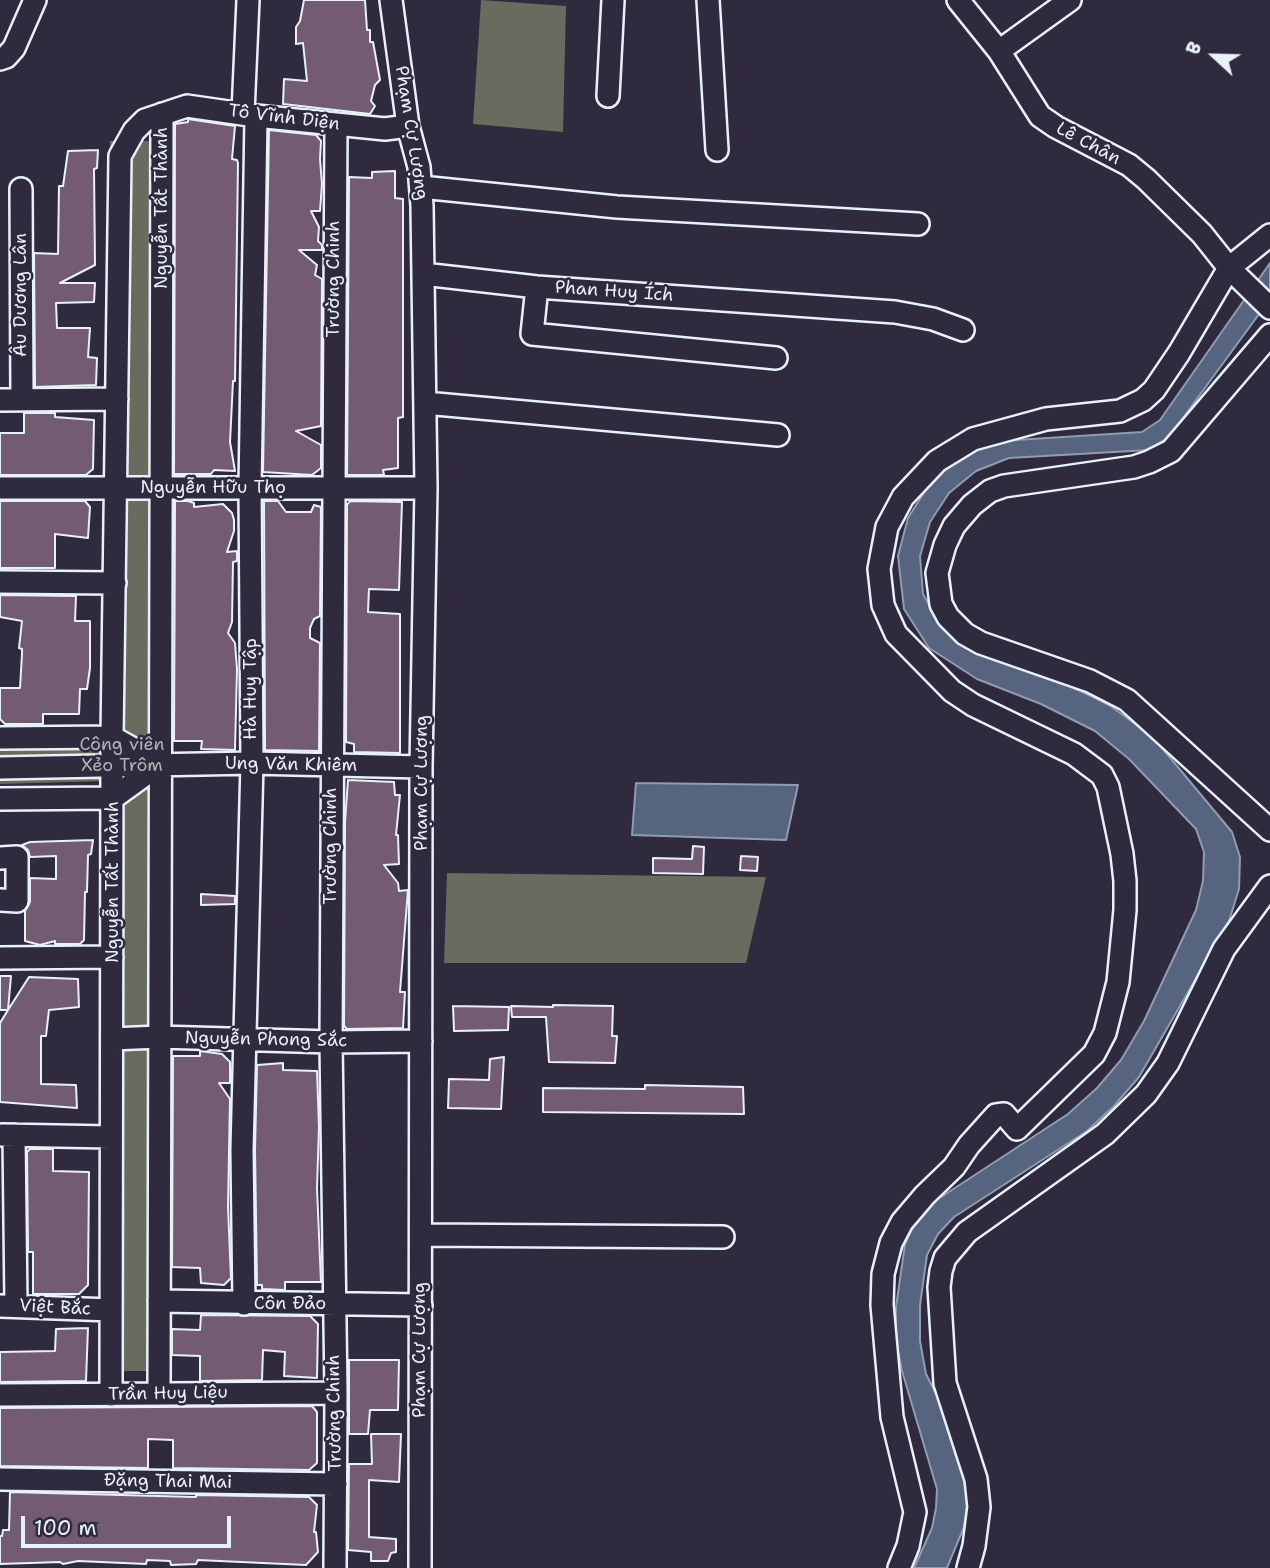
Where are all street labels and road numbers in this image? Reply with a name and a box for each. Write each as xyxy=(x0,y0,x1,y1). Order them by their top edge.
street label: Phạm Cự Lượng xyxy=(390,64,432,202)
street label: Tô Vĩnh Diện xyxy=(227,100,341,136)
street label: Lê Chân xyxy=(1052,118,1124,170)
street label: Nguyễn Tất Thành xyxy=(151,127,173,289)
street label: Trường Chinh xyxy=(323,221,345,337)
street label: Âu Dương Lân xyxy=(10,233,32,357)
street label: Phan Huy Ích xyxy=(554,277,674,307)
street label: Nguyễn Hữu Thọ xyxy=(140,477,286,499)
street label: Hà Huy Tập xyxy=(240,638,262,740)
street label: Phạm Cự Lượng xyxy=(411,715,433,851)
street label: Ung Văn Khiêm xyxy=(225,753,357,777)
street label: Trường Chinh xyxy=(320,788,342,904)
street label: Nguyễn Tất Thành xyxy=(102,801,124,963)
street label: Nguyễn Phong Sắc xyxy=(185,1028,347,1052)
street label: Phạm Cự Lượng xyxy=(409,1282,431,1418)
street label: Côn Đảo xyxy=(254,1293,326,1315)
street label: Việt Bắc xyxy=(19,1295,91,1321)
street label: Trường Chinh xyxy=(323,1354,347,1472)
street label: Trần Huy Liệu xyxy=(108,1382,228,1406)
street label: Đặng Thai Mai xyxy=(104,1470,232,1494)

